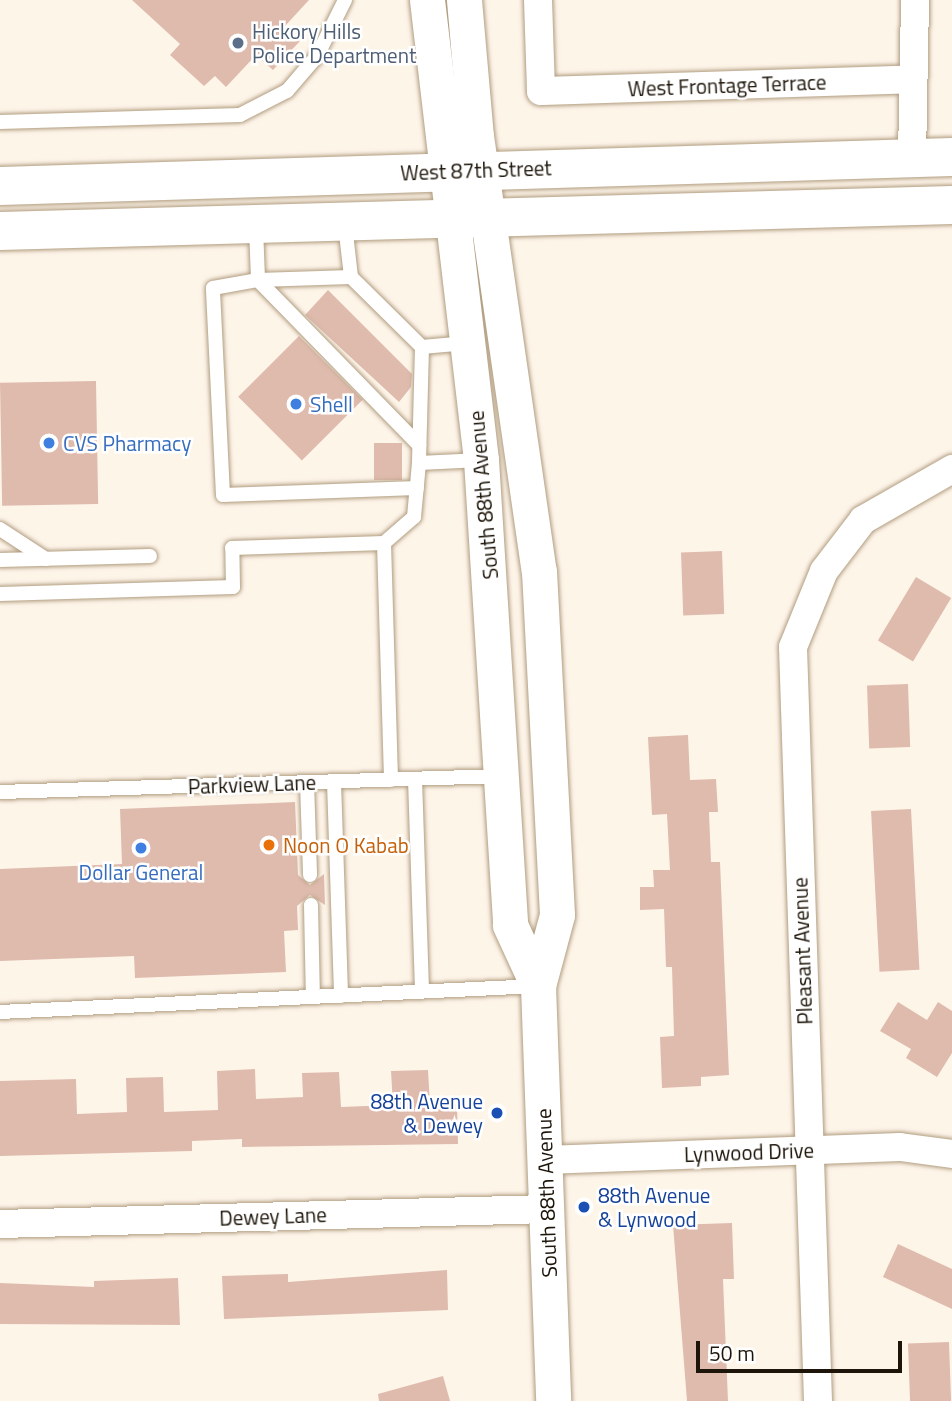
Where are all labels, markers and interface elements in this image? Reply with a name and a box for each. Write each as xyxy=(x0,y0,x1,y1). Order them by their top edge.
place label: Hickory Hills Police Department xyxy=(252,18,416,68)
marker: Hickory Hills Police Department xyxy=(230,35,246,51)
street label: West Frontage Terrace xyxy=(627,69,827,101)
street label: West 87th Street xyxy=(400,155,552,185)
place label: Shell xyxy=(310,391,353,417)
marker: Shell xyxy=(288,396,304,412)
street label: South 88th Avenue xyxy=(463,410,503,580)
place label: CVS Pharmacy xyxy=(63,430,191,456)
marker: CVS Pharmacy xyxy=(41,435,57,451)
street label: Parkview Lane xyxy=(187,769,317,799)
place label: Noon O Kabab xyxy=(283,832,409,858)
marker: Noon O Kabab xyxy=(261,837,277,853)
marker: Dollar General xyxy=(133,840,149,856)
place label: Dollar General xyxy=(79,859,203,885)
street label: Pleasant Avenue xyxy=(787,877,817,1025)
place label: 88th Avenue & Dewey xyxy=(371,1088,483,1138)
marker: 88th Avenue & Dewey xyxy=(489,1105,505,1121)
street label: South 88th Avenue xyxy=(530,1108,562,1278)
street label: Lynwood Drive xyxy=(684,1137,814,1167)
place label: 88th Avenue & Lynwood xyxy=(598,1182,710,1232)
marker: 88th Avenue & Lynwood xyxy=(576,1199,592,1215)
street label: Dewey Lane xyxy=(219,1202,327,1230)
scale bar xyxy=(700,1328,906,1372)
text: 50 m xyxy=(709,1337,755,1369)

